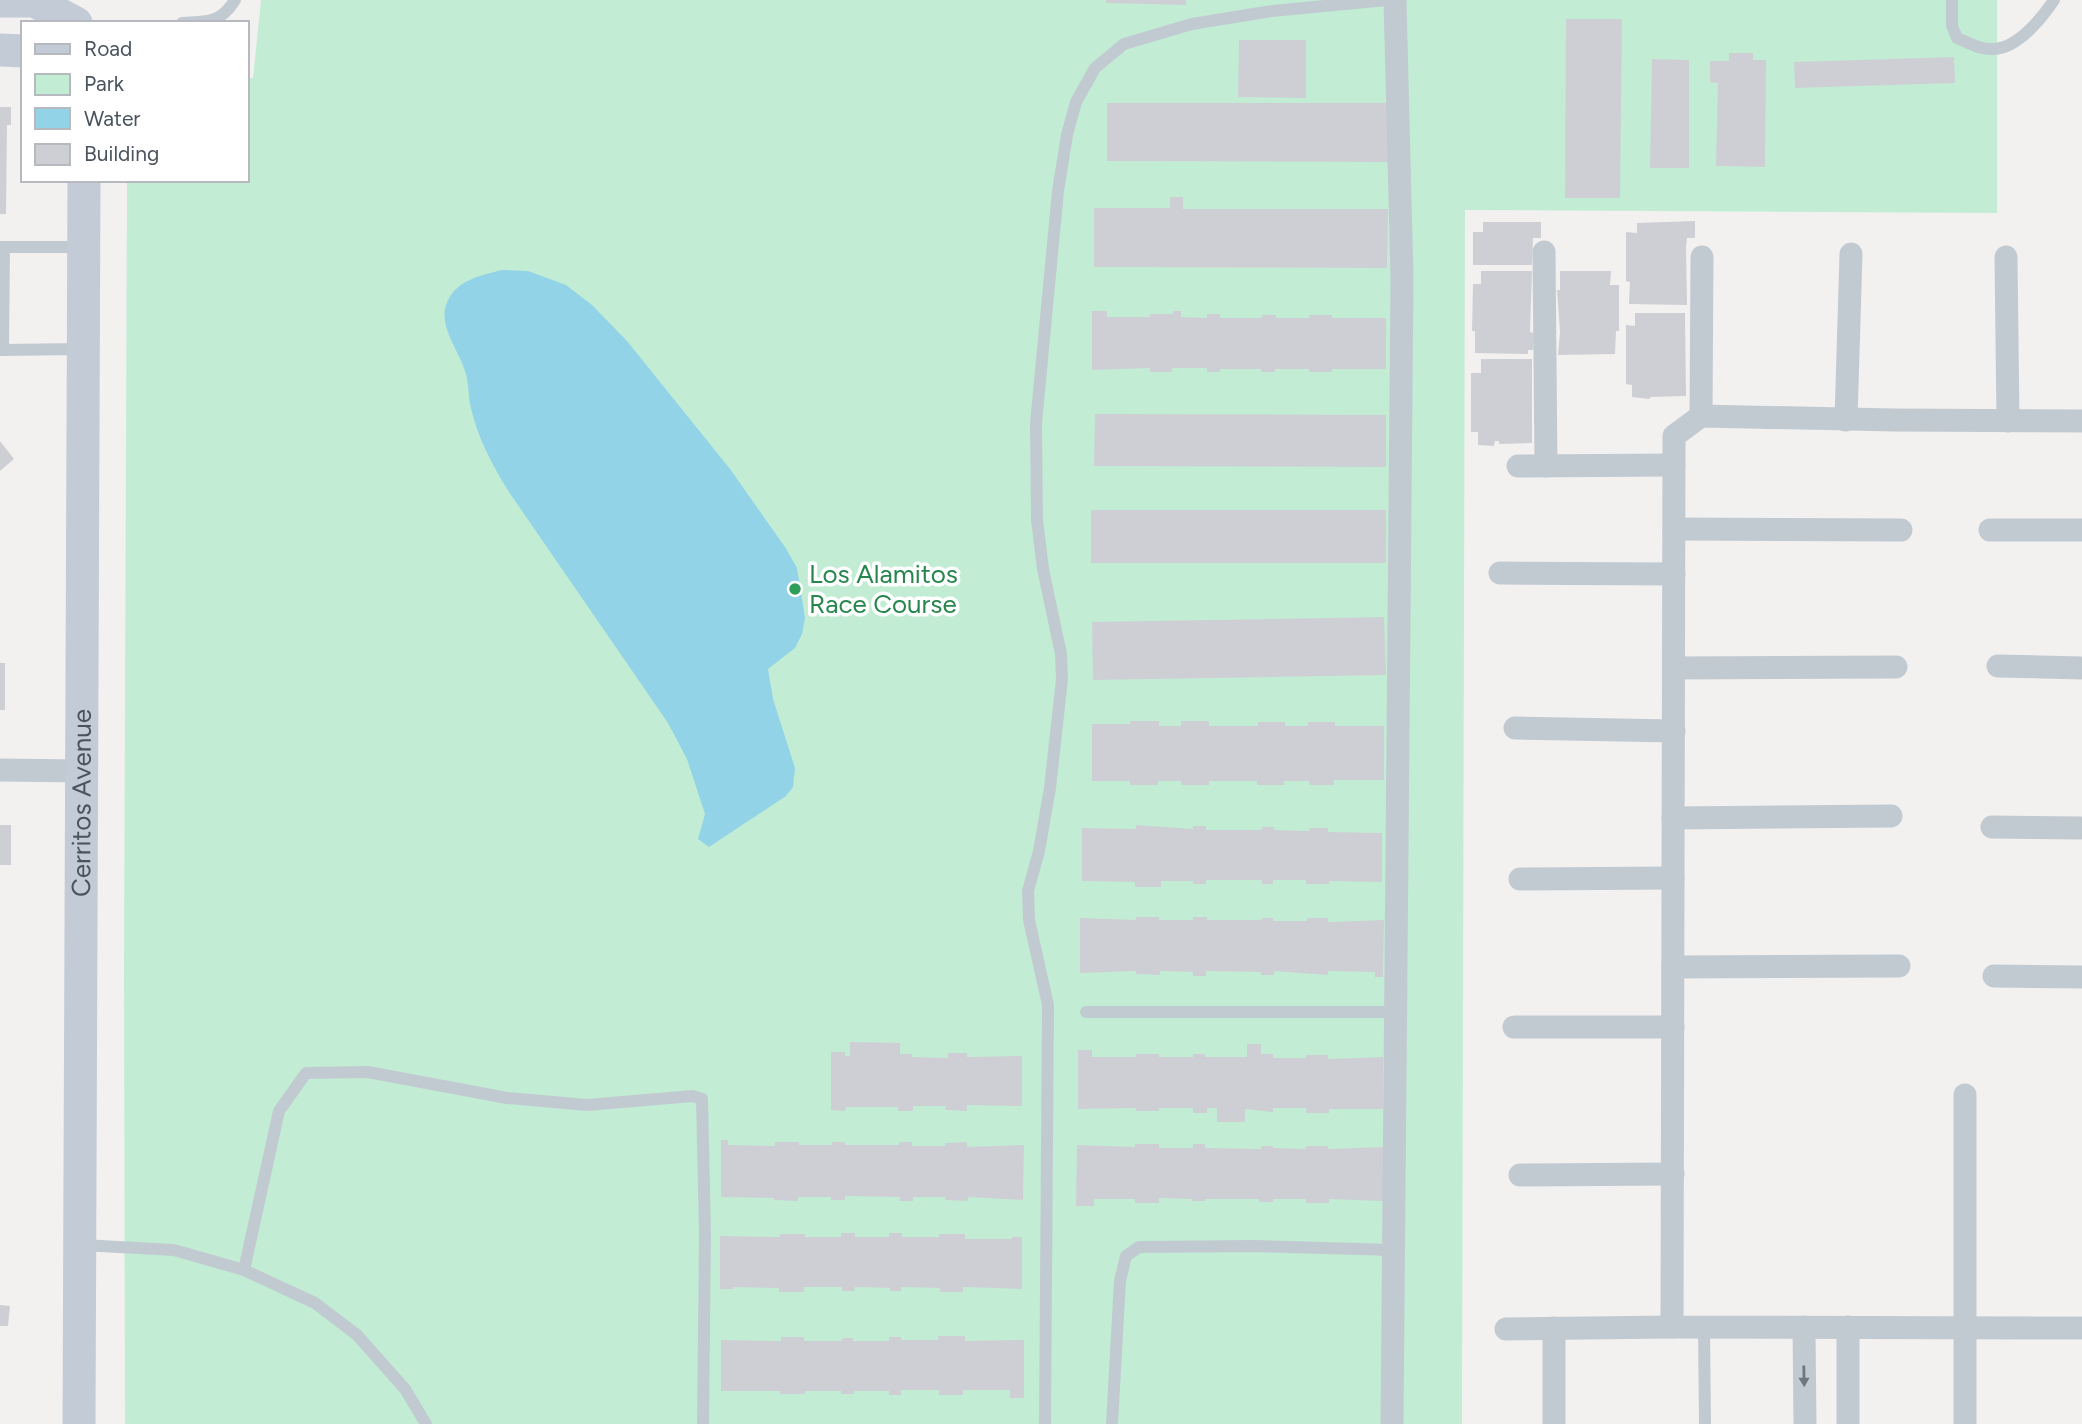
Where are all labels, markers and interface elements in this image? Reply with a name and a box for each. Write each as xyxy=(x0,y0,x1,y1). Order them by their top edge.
legend xyxy=(21,21,248,182)
text: Road xyxy=(84,36,132,61)
text: Park xyxy=(84,71,125,96)
text: Water xyxy=(84,106,140,131)
text: Building xyxy=(84,141,159,166)
place label: Los Alamitos Race Course xyxy=(809,558,958,620)
marker: Los Alamitos Race Course xyxy=(787,581,803,597)
street label: Cerritos Avenue xyxy=(65,709,98,897)
one-way arrow xyxy=(1798,1365,1810,1387)

